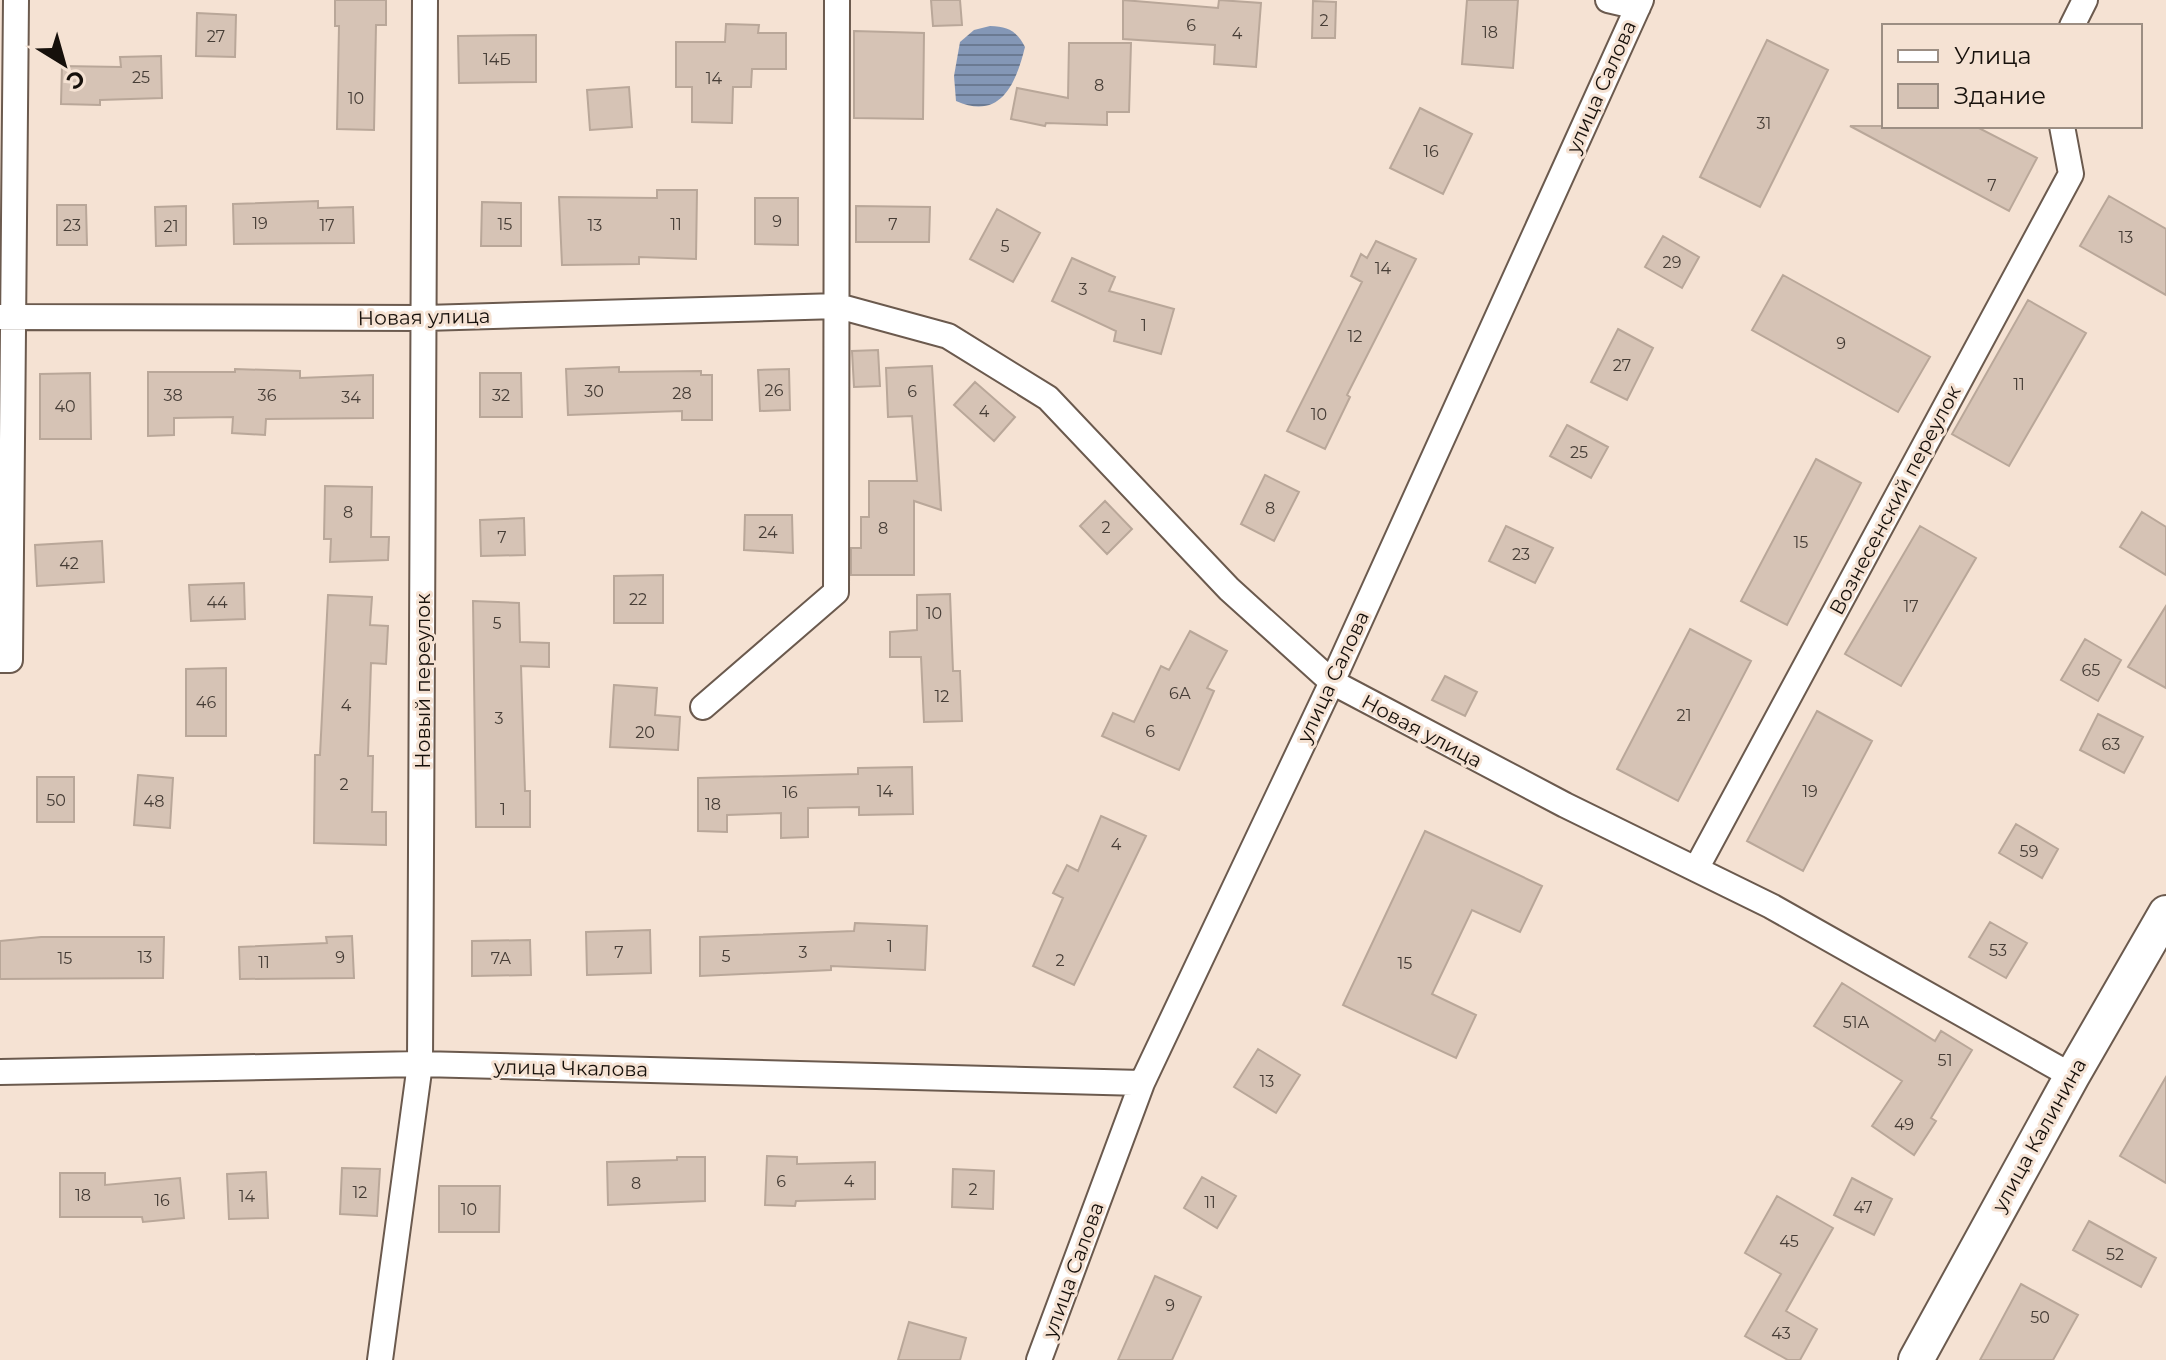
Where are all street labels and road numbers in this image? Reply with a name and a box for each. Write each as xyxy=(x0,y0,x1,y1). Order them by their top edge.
street label: улица Салова xyxy=(1561,17,1641,158)
street label: Новая улица xyxy=(357,304,491,330)
street label: Вознесенский переулок xyxy=(1824,381,1966,619)
street label: Новый переулок xyxy=(411,593,435,769)
street label: улица Салова xyxy=(1292,607,1374,748)
street label: Новая улица xyxy=(1358,689,1486,773)
street label: улица Калинина xyxy=(1986,1054,2091,1217)
street label: улица Чкалова xyxy=(493,1055,648,1081)
street label: улица Салова xyxy=(1037,1199,1109,1342)

